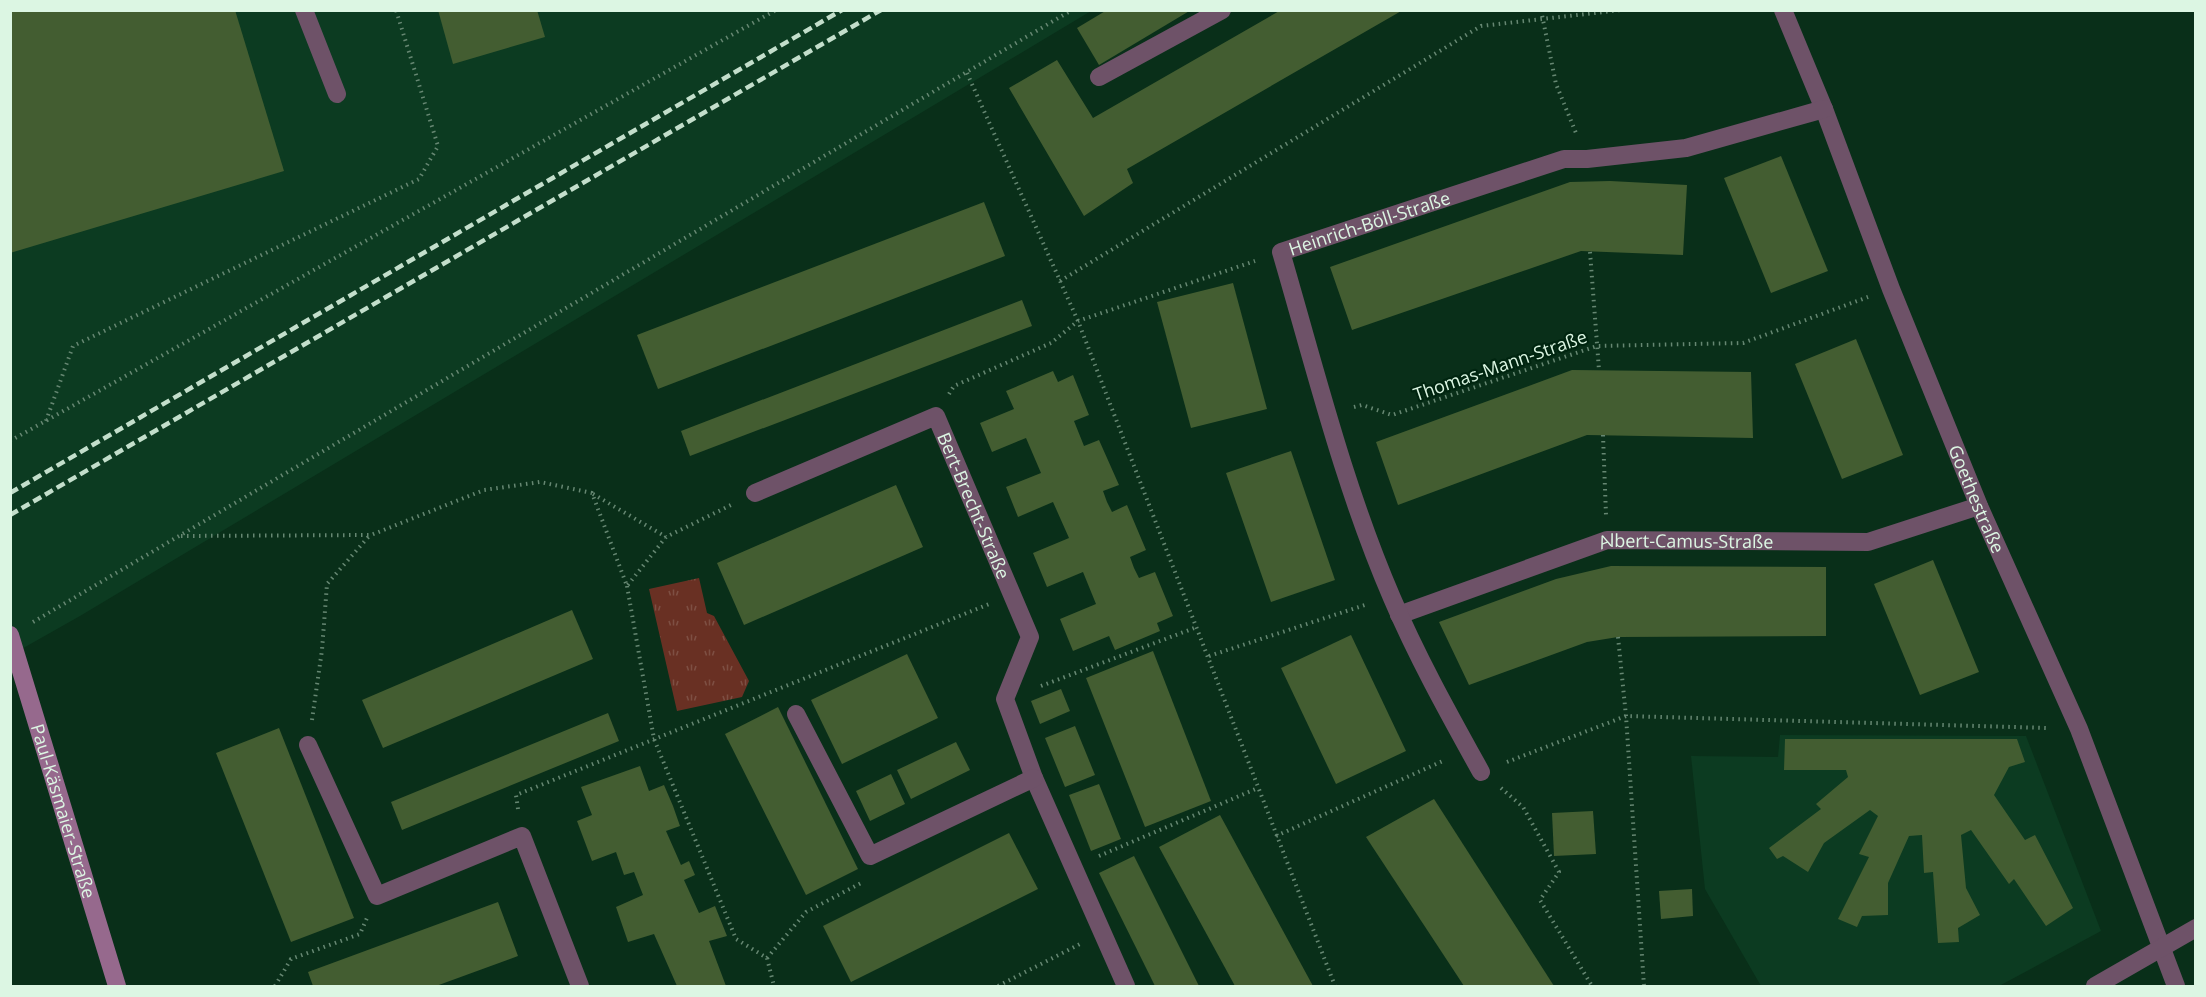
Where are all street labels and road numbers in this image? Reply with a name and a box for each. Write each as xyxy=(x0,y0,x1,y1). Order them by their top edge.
street label: Heinrich-Böll-Straße xyxy=(1285,185,1453,261)
street label: Thomas-Mann-Straße xyxy=(1410,324,1590,406)
street label: Bert-Brecht-Straße xyxy=(932,428,1016,583)
street label: Goethestraße xyxy=(1943,441,2011,557)
street label: Albert-Camus-Straße xyxy=(1595,528,1774,554)
street label: Paul-Käsmaier-Straße xyxy=(26,721,102,901)

